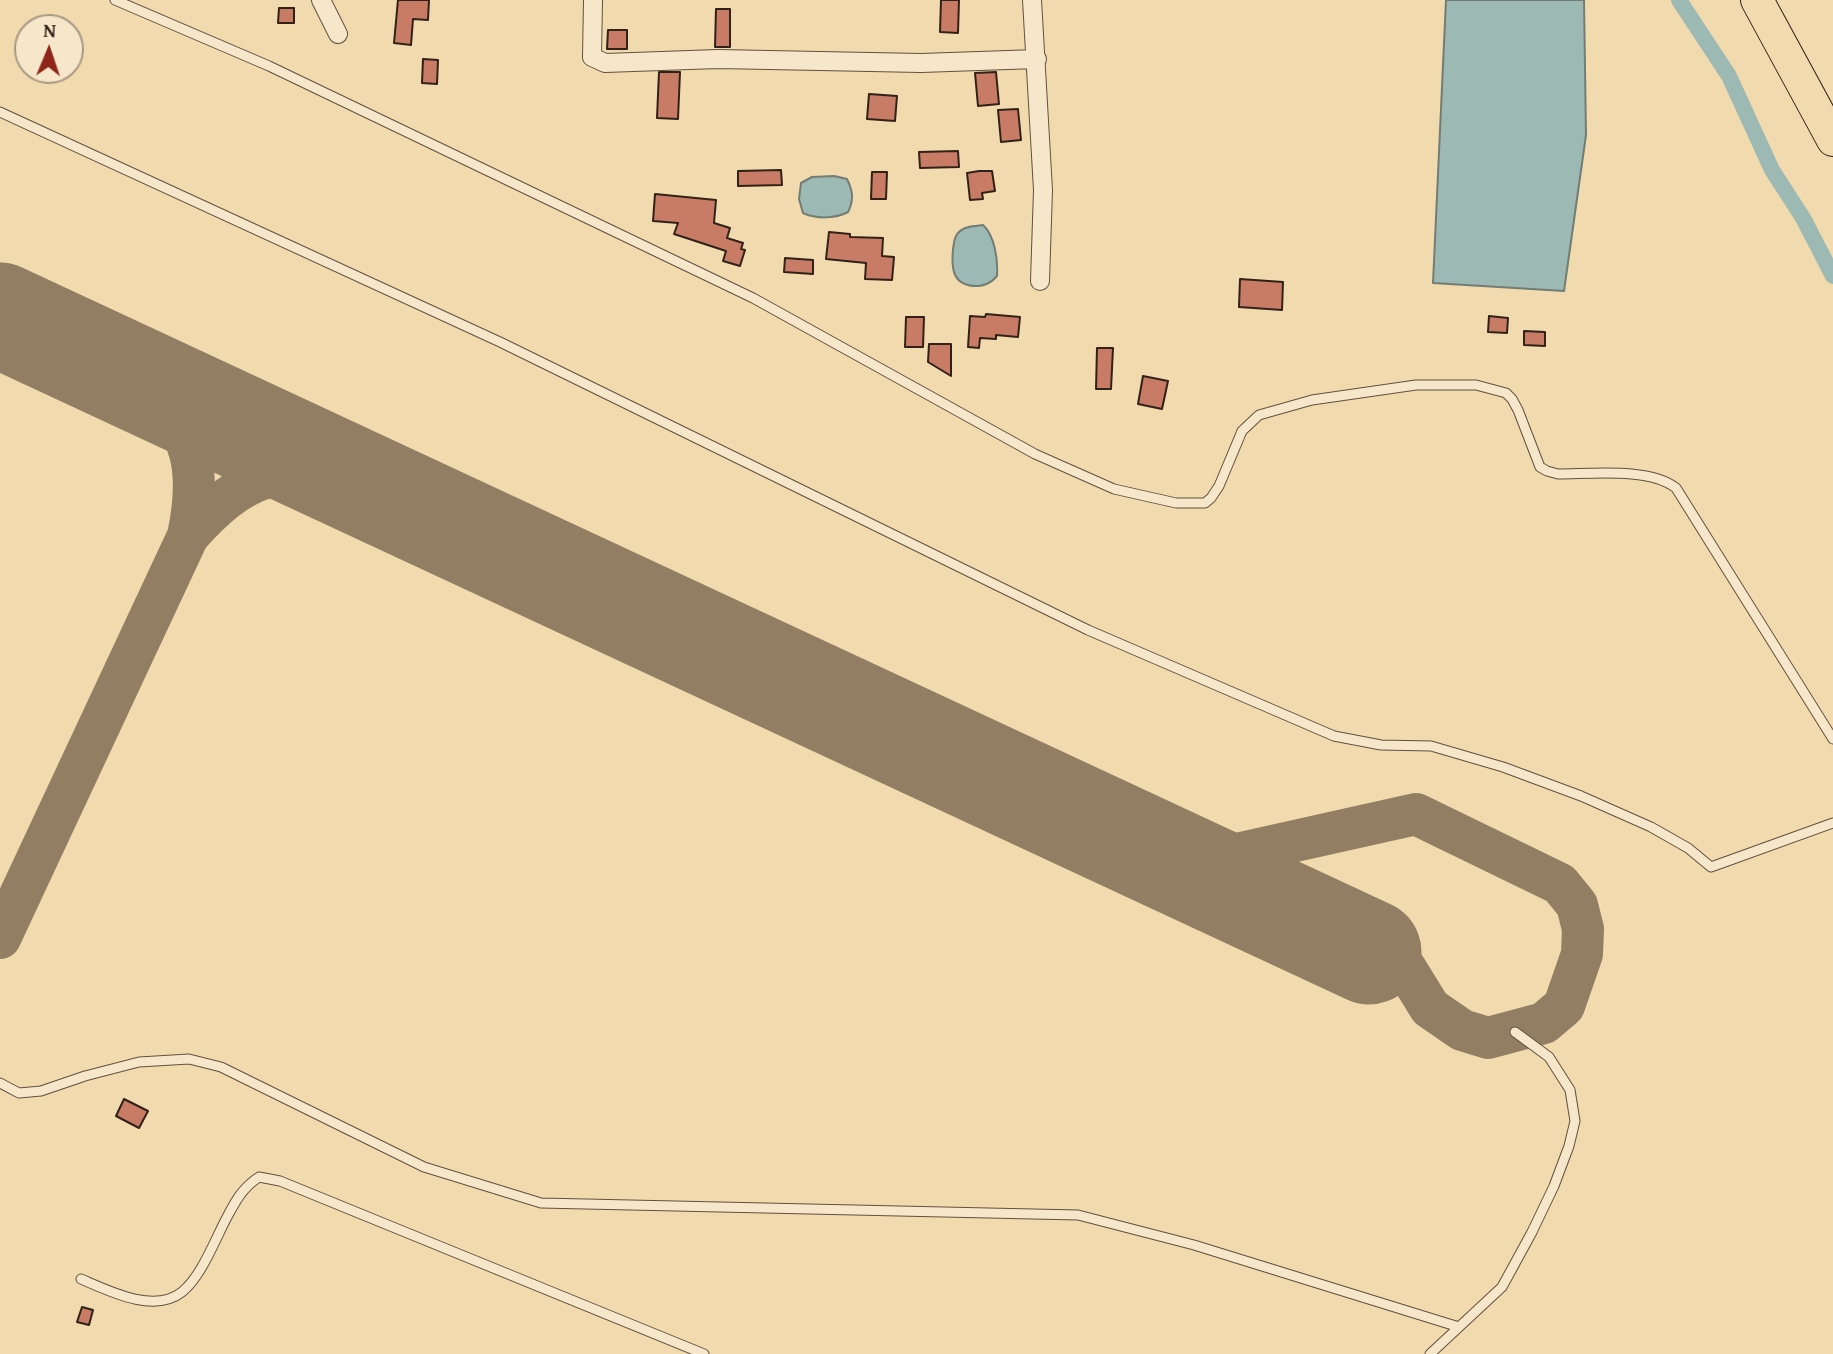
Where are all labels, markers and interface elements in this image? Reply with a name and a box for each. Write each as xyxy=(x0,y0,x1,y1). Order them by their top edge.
north arrow xyxy=(14,14,84,84)
text: N xyxy=(43,16,56,44)

